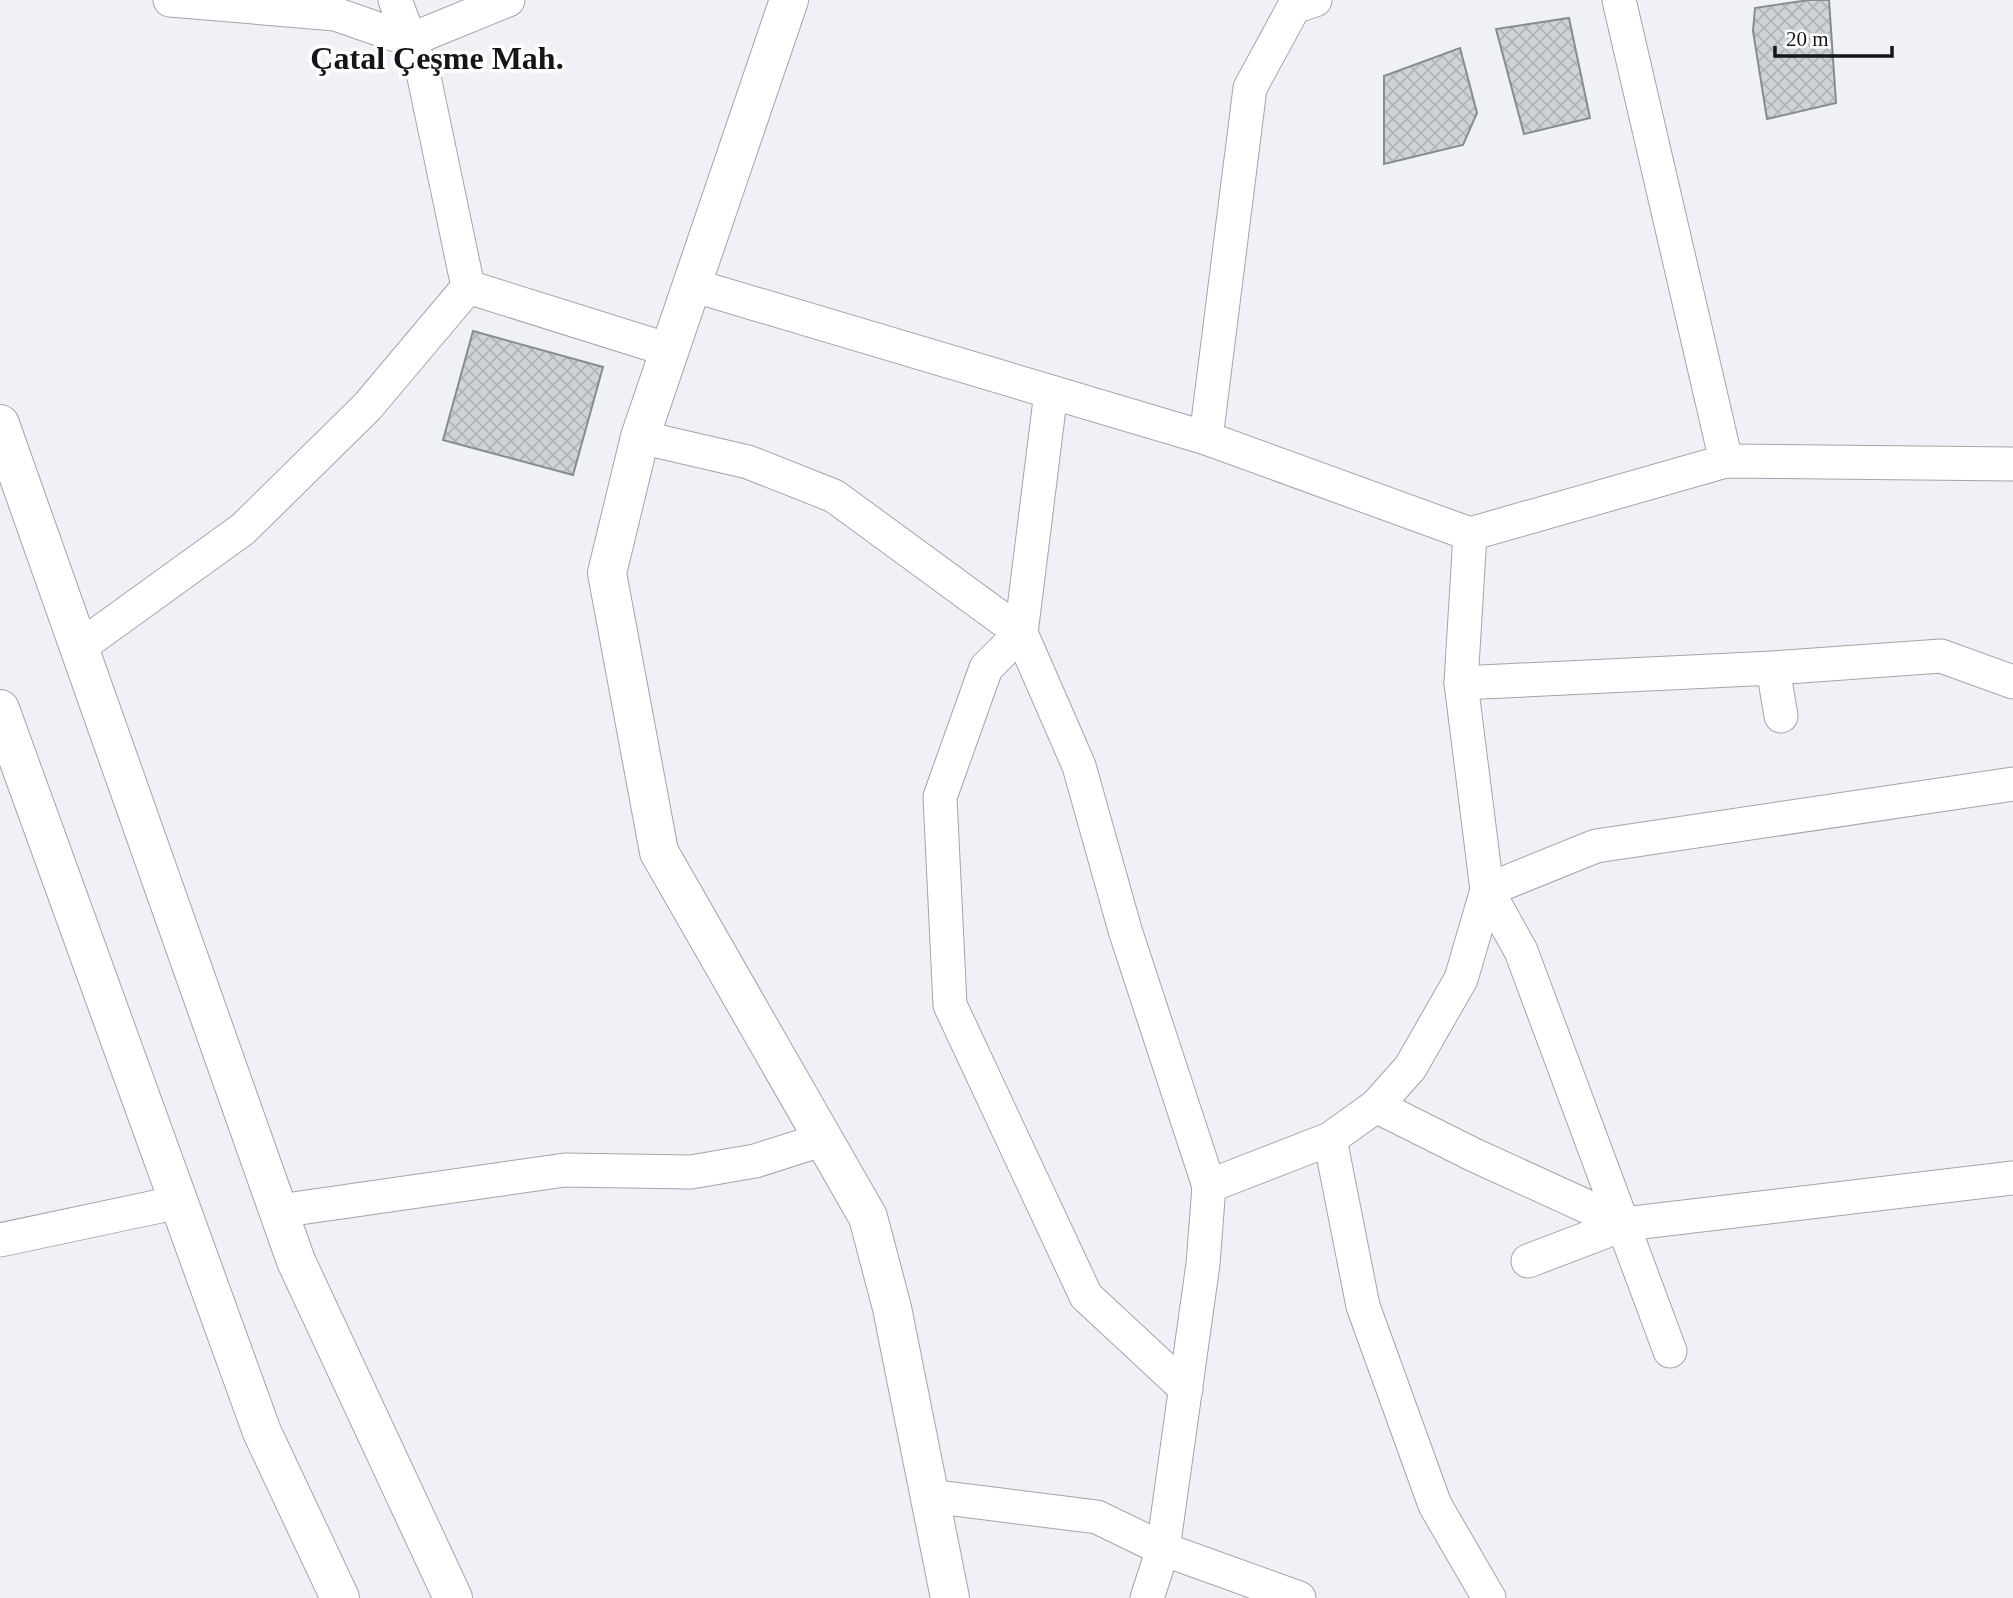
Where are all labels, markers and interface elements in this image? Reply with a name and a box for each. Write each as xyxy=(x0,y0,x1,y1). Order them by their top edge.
scale bar xyxy=(1775,14,1892,58)
text: 20 m xyxy=(1786,27,1829,51)
district label: Çatal Çeşme Mah. xyxy=(310,40,564,76)

